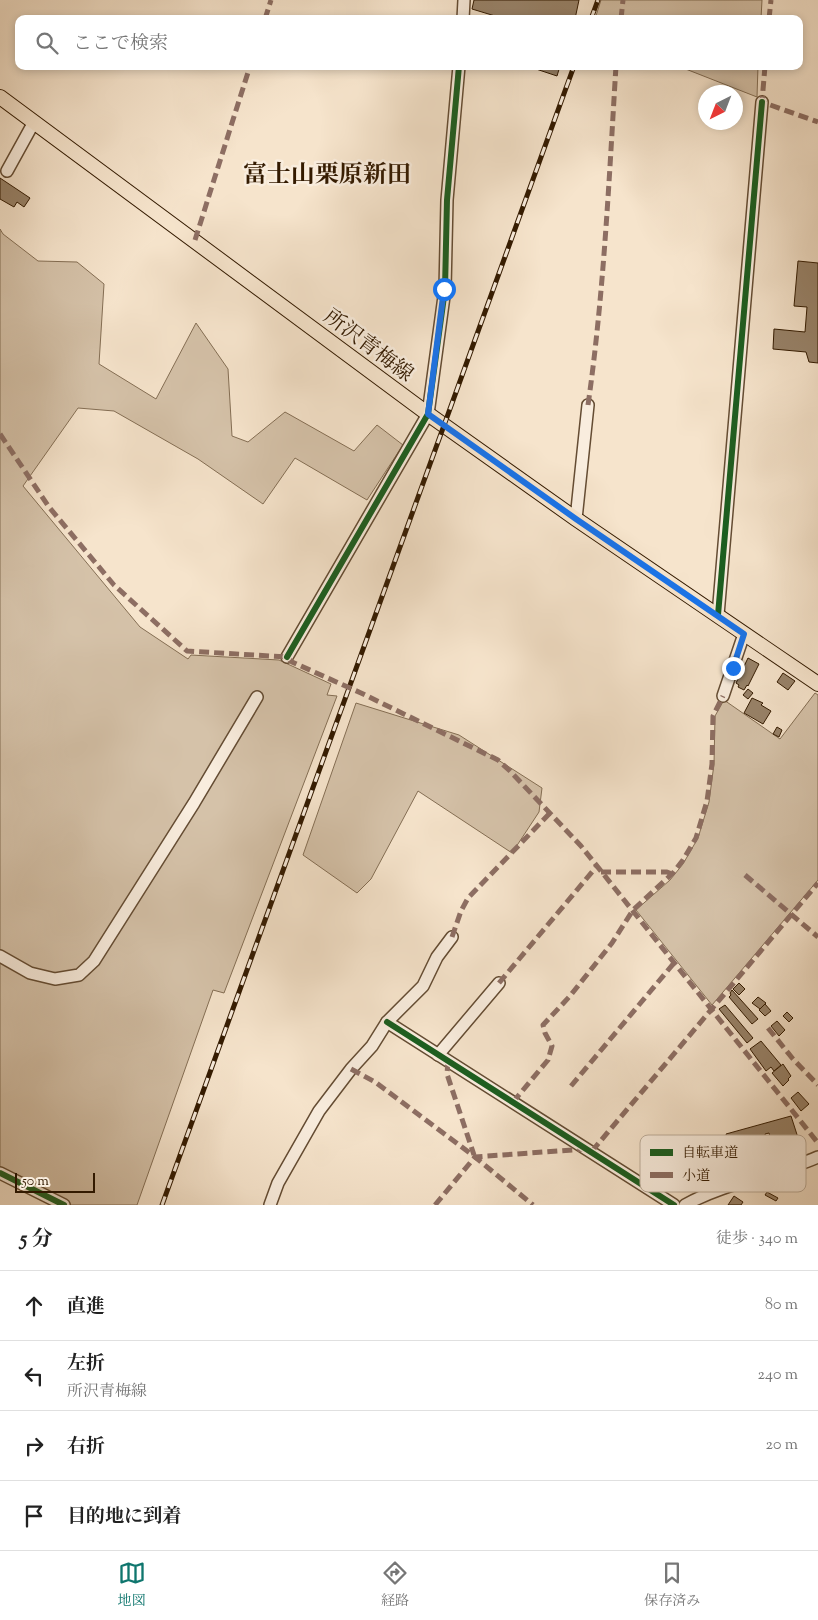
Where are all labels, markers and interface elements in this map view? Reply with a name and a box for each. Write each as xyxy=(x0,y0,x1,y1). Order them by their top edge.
search box xyxy=(15,15,803,70)
icon: search xyxy=(33,29,61,57)
text: ここで検索 xyxy=(73,31,168,58)
north arrow xyxy=(698,85,743,130)
district label: 富士山栗原新田 xyxy=(243,159,411,193)
route start xyxy=(433,278,456,301)
street label: 所沢青梅線 xyxy=(317,303,419,390)
route end xyxy=(722,657,745,680)
legend xyxy=(640,1135,806,1192)
text: 自転車道 xyxy=(682,1144,738,1164)
text: 小道 xyxy=(682,1167,710,1187)
scale bar xyxy=(15,1170,95,1193)
text: 50 m xyxy=(22,1172,49,1192)
text: 5 分 xyxy=(20,1225,53,1255)
text: 徒歩 · 340 m xyxy=(716,1228,798,1251)
icon: ahead xyxy=(20,1292,48,1320)
text: 直進 xyxy=(67,1294,105,1321)
text: 80 m xyxy=(765,1294,798,1317)
text: 左折 xyxy=(67,1351,105,1378)
icon: left xyxy=(20,1362,48,1390)
text: 240 m xyxy=(757,1364,798,1387)
text: 所沢青梅線 xyxy=(67,1381,147,1404)
icon: right xyxy=(20,1432,48,1460)
text: 右折 xyxy=(67,1434,105,1461)
text: 20 m xyxy=(765,1434,798,1457)
icon: arrive xyxy=(20,1502,48,1530)
text: 目的地に到着 xyxy=(67,1504,181,1531)
tab: 地図 xyxy=(118,1559,146,1612)
tab: 経路 xyxy=(381,1559,409,1612)
tab: 保存済み xyxy=(644,1559,700,1612)

